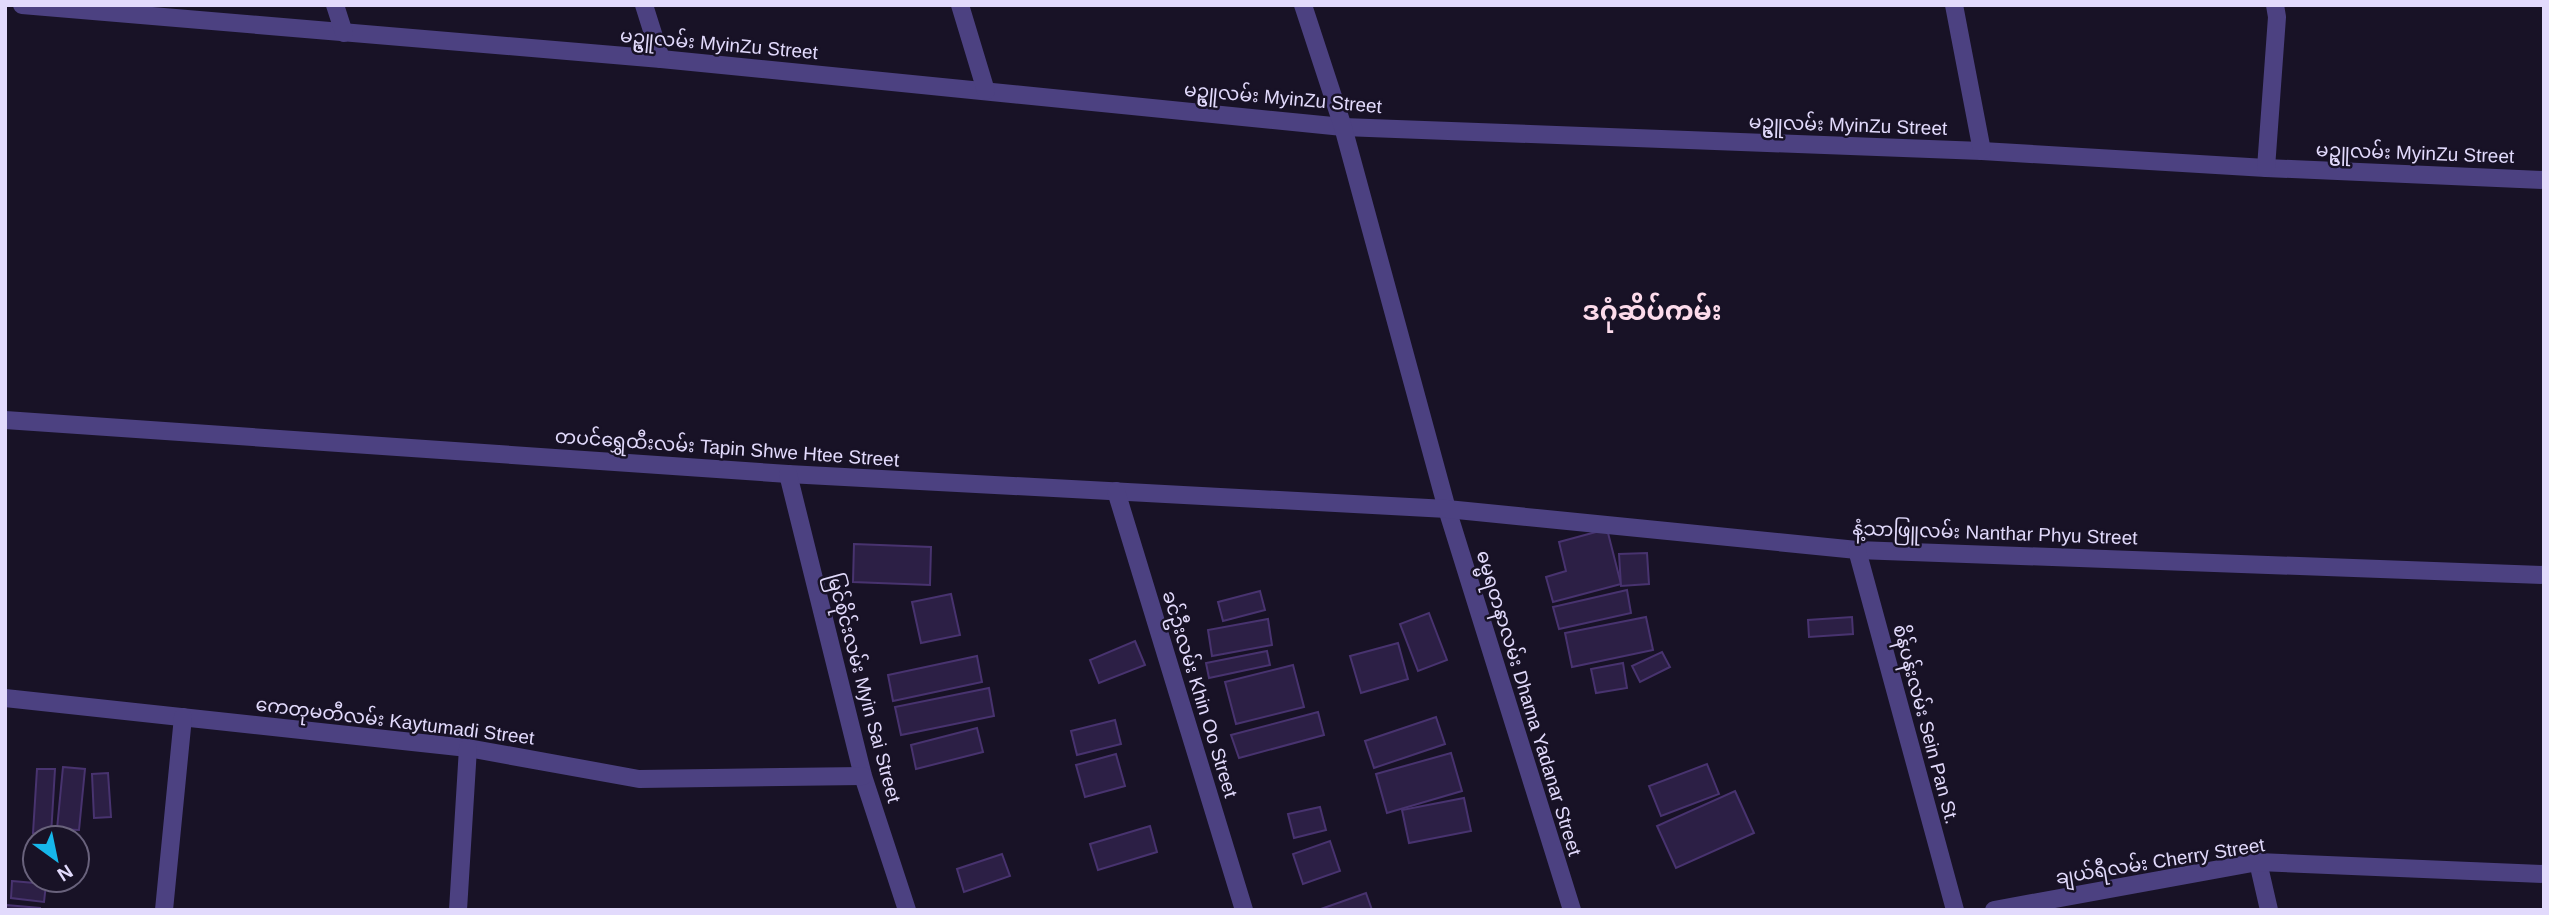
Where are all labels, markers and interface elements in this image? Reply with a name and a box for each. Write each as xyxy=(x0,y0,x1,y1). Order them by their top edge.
street label: မဥ္ဇူလမ်း MyinZu Street xyxy=(619,21,820,68)
street label: မဥ္ဇူလမ်း MyinZu Street xyxy=(1183,75,1384,122)
street label: မဥ္ဇူလမ်း MyinZu Street xyxy=(1748,107,1948,144)
street label: မဥ္ဇူလမ်း MyinZu Street xyxy=(2315,135,2515,172)
district label: ဒဂုံဆိပ်ကမ်း xyxy=(1582,292,1722,333)
street label: တပင်ရွှေထီးလမ်း Tapin Shwe Htee Street xyxy=(554,422,901,476)
street label: နံ့သာဖြူလမ်း Nanthar Phyu Street xyxy=(1852,514,2139,553)
street label: ဓမ္မရတနာလမ်း Dhama Yadanar Street xyxy=(1467,547,1590,861)
street label: မြင်စိုင်းလမ်း Myin Sai Street xyxy=(817,570,909,807)
street label: ခင်ဦးလမ်း Khin Oo Street xyxy=(1154,587,1246,802)
street label: စိန်ပန်းလမ်း Sein Pan St. xyxy=(1884,621,1967,827)
street label: ကေတုမတီလမ်း Kaytumadi Street xyxy=(254,690,537,755)
north arrow xyxy=(21,824,91,894)
street label: ချယ်ရီလမ်း Cherry Street xyxy=(2053,830,2267,893)
text: N xyxy=(54,860,76,885)

